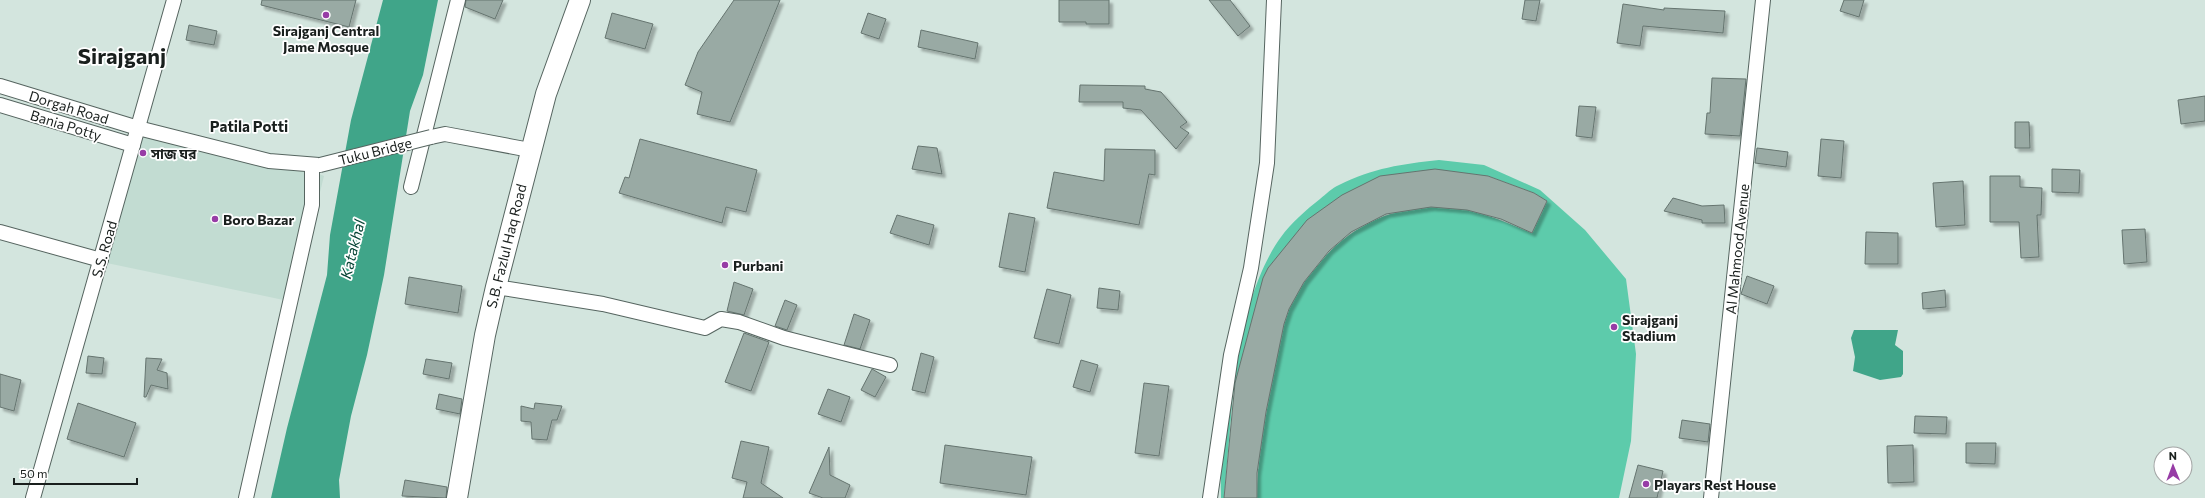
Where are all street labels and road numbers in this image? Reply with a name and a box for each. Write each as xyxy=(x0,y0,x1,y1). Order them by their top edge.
street label: Dorgah Road xyxy=(27,87,111,127)
street label: Bania Potty xyxy=(28,106,104,144)
street label: Tuku Bridge xyxy=(337,134,413,168)
street label: S.B. Fazlul Haq Road xyxy=(482,182,530,310)
street label: Al Mahmood Avenue xyxy=(1722,183,1752,315)
street label: S.S. Road xyxy=(88,219,120,279)

